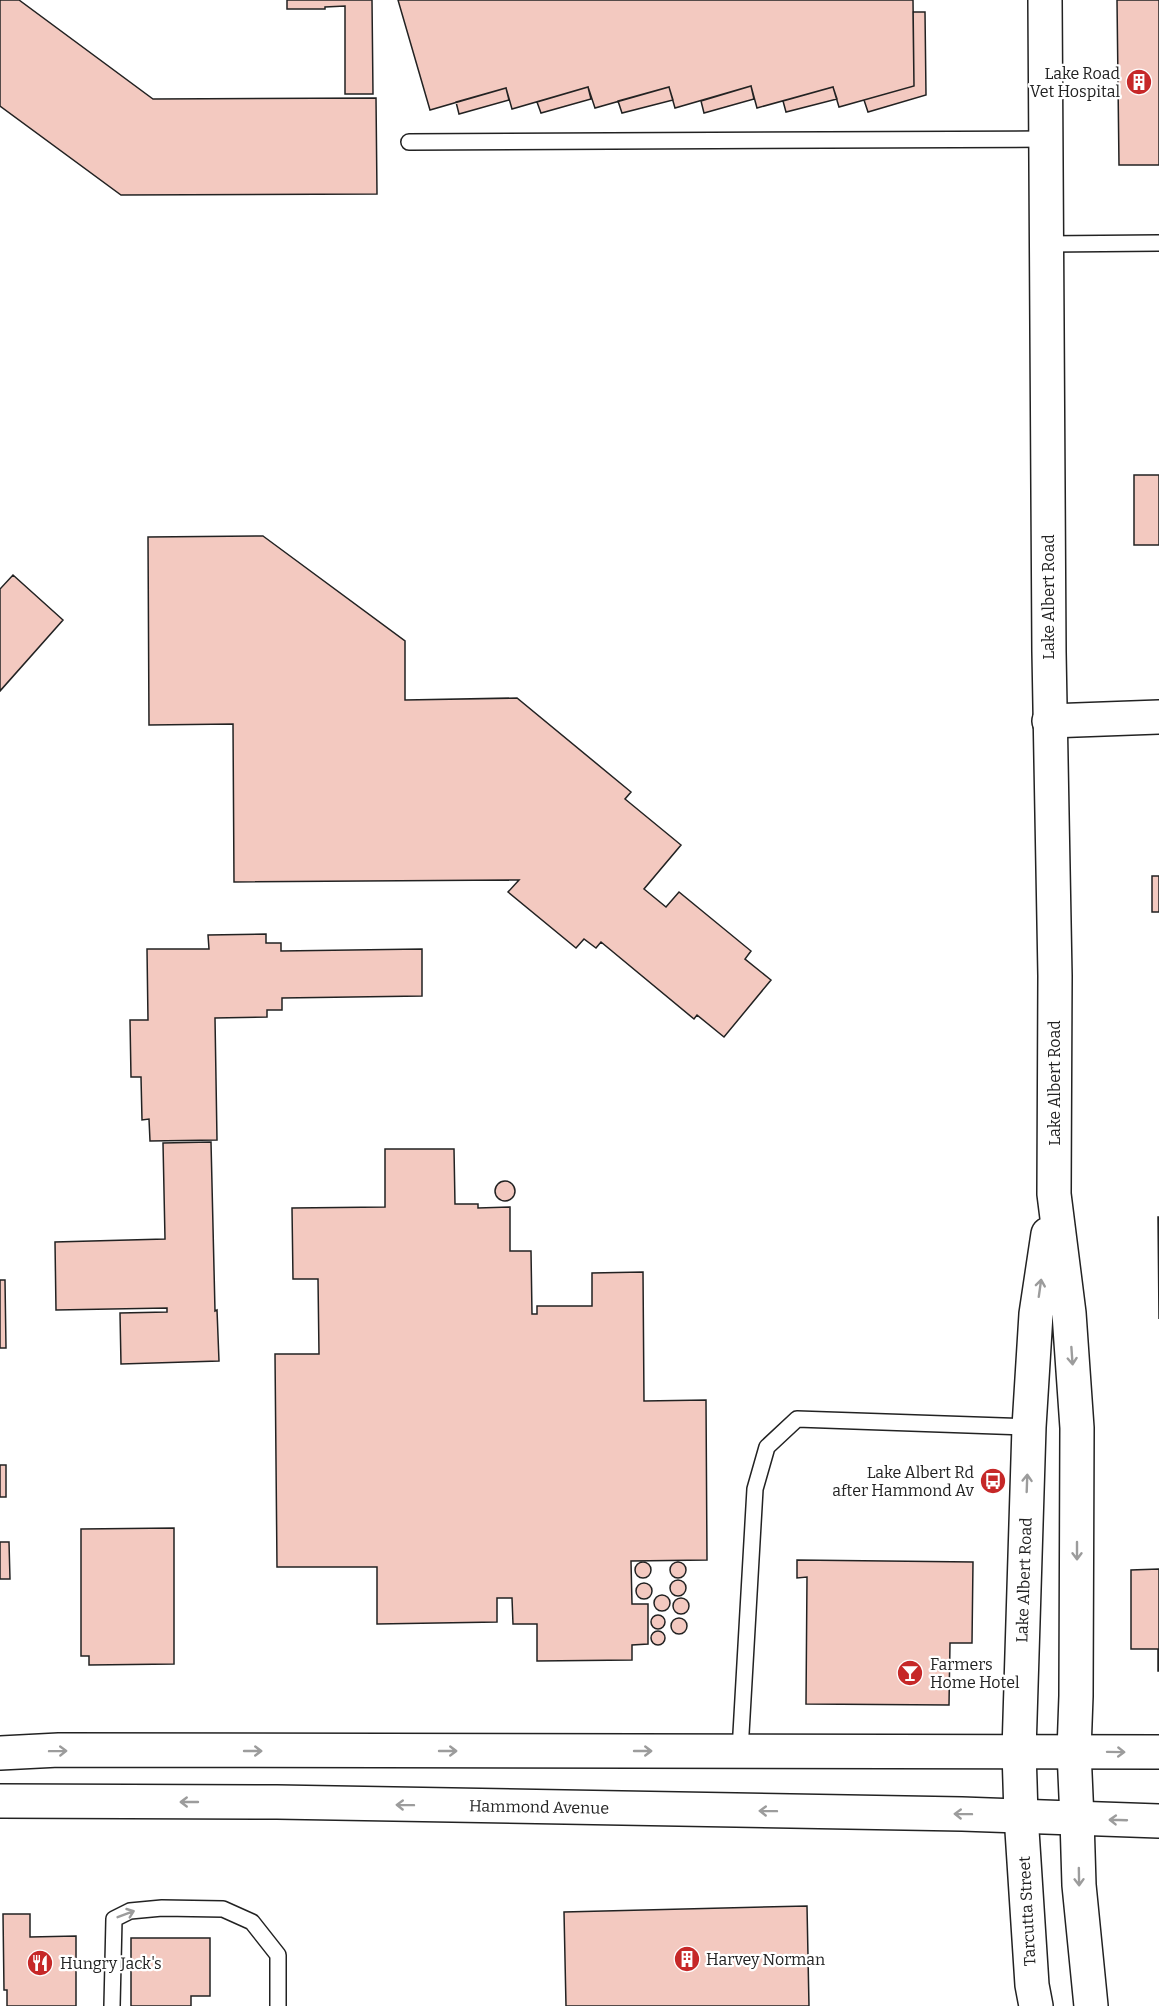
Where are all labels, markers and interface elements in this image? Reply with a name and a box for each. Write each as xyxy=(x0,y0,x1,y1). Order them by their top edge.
place label: Lake Road Vet Hospital xyxy=(1030,64,1120,101)
building icon: Lake Road Vet Hospital xyxy=(1124,67,1154,97)
street label: Lake Albert Road xyxy=(1039,534,1058,660)
street label: Lake Albert Road xyxy=(1045,1020,1064,1146)
one-way arrow xyxy=(1035,1279,1046,1299)
one-way arrow xyxy=(1067,1346,1078,1366)
place label: Lake Albert Rd after Hammond Av xyxy=(832,1463,975,1500)
bus stop icon: Lake Albert Rd after Hammond Av xyxy=(978,1466,1008,1496)
one-way arrow xyxy=(1022,1473,1033,1493)
street label: Lake Albert Road xyxy=(1012,1517,1036,1643)
one-way arrow xyxy=(1071,1541,1083,1561)
place label: Farmers Home Hotel xyxy=(930,1655,1020,1692)
bar icon: Farmers Home Hotel xyxy=(895,1658,925,1688)
one-way arrow xyxy=(48,1745,68,1756)
one-way arrow xyxy=(243,1745,263,1757)
one-way arrow xyxy=(438,1745,458,1757)
one-way arrow xyxy=(633,1745,653,1757)
one-way arrow xyxy=(1106,1746,1126,1758)
one-way arrow xyxy=(179,1796,199,1808)
street label: Hammond Avenue xyxy=(469,1796,609,1818)
one-way arrow xyxy=(395,1799,415,1810)
one-way arrow xyxy=(758,1805,778,1816)
one-way arrow xyxy=(953,1808,973,1820)
one-way arrow xyxy=(1109,1815,1129,1826)
street label: Tarcutta Street xyxy=(1015,1855,1039,1967)
one-way arrow xyxy=(1073,1867,1085,1887)
one-way arrow xyxy=(116,1908,135,1919)
building icon: Harvey Norman xyxy=(672,1944,702,1974)
restaurant icon: Hungry Jack's xyxy=(25,1948,55,1978)
place label: Harvey Norman xyxy=(706,1950,825,1969)
place label: Hungry Jack's xyxy=(60,1954,162,1973)

